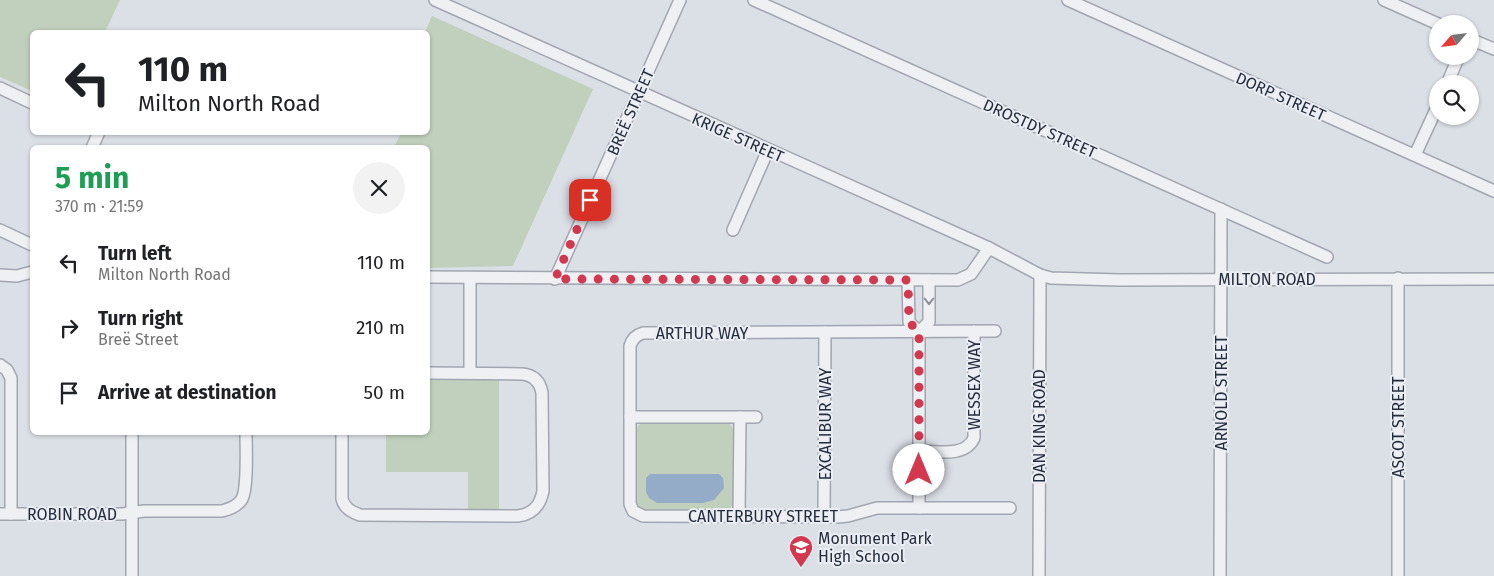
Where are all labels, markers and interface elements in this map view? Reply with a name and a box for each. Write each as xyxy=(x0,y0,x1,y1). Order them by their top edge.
north arrow xyxy=(1429,15,1479,65)
map controls xyxy=(1429,15,1479,125)
text: 110 m xyxy=(138,48,228,90)
icon: left xyxy=(55,50,120,115)
street label: BREË STREET xyxy=(603,65,658,158)
street label: DORP STREET xyxy=(1233,68,1329,125)
button: search xyxy=(1429,75,1479,125)
text: Milton North Road xyxy=(138,90,321,117)
street label: DROSTDY STREET xyxy=(980,95,1100,162)
street label: KRIGE STREET xyxy=(689,109,787,166)
text: 5 min xyxy=(55,160,129,196)
button: close xyxy=(353,162,405,214)
pin xyxy=(569,179,611,221)
icon: arrive xyxy=(576,186,604,214)
text: 370 m · 21:59 xyxy=(55,197,144,216)
text: Turn left xyxy=(98,242,172,265)
icon: left xyxy=(55,249,83,277)
text: 110 m xyxy=(357,251,405,274)
text: Milton North Road xyxy=(98,265,231,284)
street label: MILTON ROAD xyxy=(1218,270,1316,289)
one-way arrow xyxy=(924,298,934,305)
text: Turn right xyxy=(98,307,183,330)
icon: right xyxy=(55,314,83,342)
text: 210 m xyxy=(356,316,405,339)
street label: ARTHUR WAY xyxy=(656,324,748,343)
text: Breë Street xyxy=(98,330,179,349)
street label: ARNOLD STREET xyxy=(1212,335,1231,451)
street label: WESSEX WAY xyxy=(965,339,984,430)
street label: EXCALIBUR WAY xyxy=(816,368,835,480)
street label: DAN KING ROAD xyxy=(1030,369,1049,483)
street label: ASCOT STREET xyxy=(1389,376,1408,478)
icon: arrive xyxy=(55,379,83,407)
text: Arrive at destination xyxy=(98,381,277,404)
text: 50 m xyxy=(364,381,405,404)
position arrow xyxy=(892,443,944,495)
street label: ROBIN ROAD xyxy=(27,505,117,524)
street label: CANTERBURY STREET xyxy=(688,507,839,526)
place label: Monument Park High School xyxy=(818,529,933,566)
school or university icon: Monument Park High School xyxy=(788,534,814,568)

